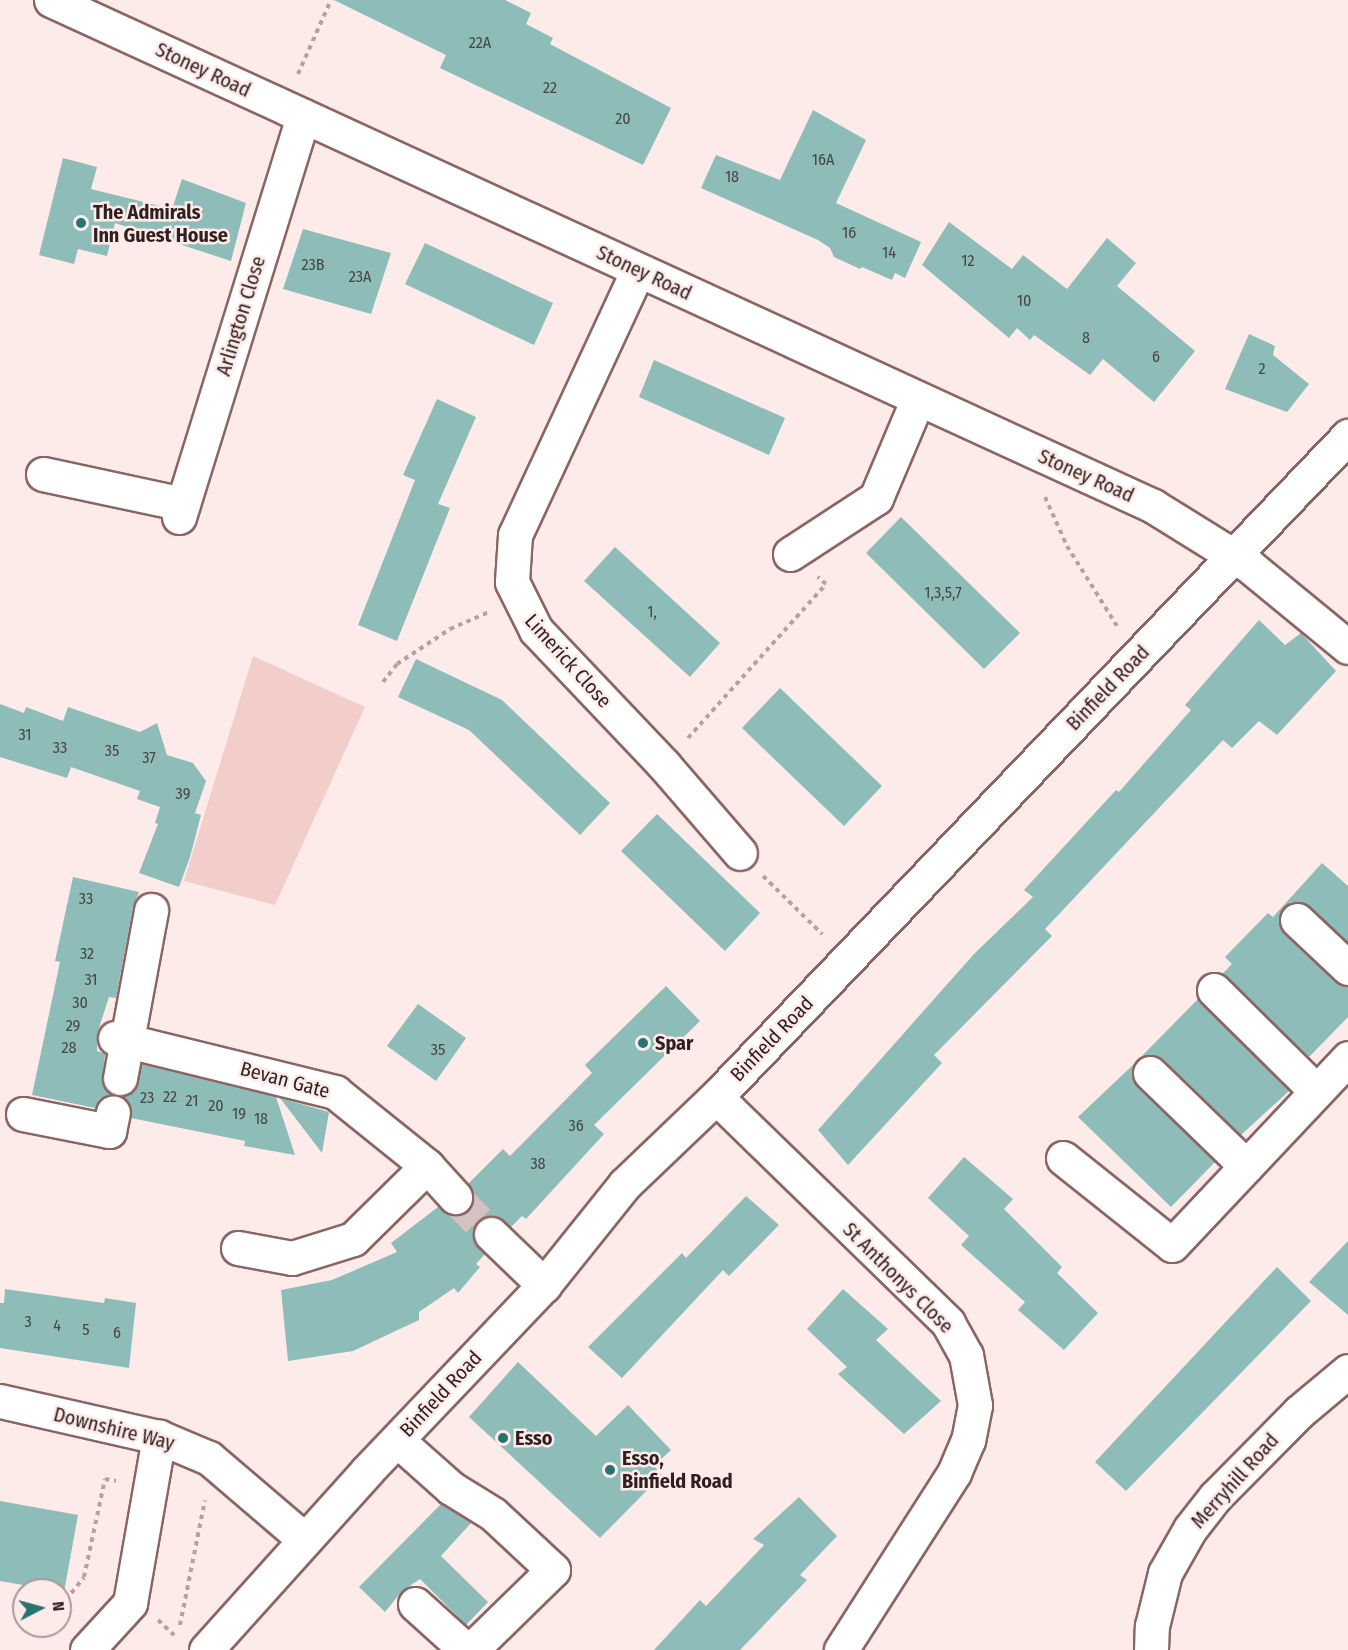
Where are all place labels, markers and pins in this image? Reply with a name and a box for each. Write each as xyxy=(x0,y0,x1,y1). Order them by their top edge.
place label: The Admirals Inn Guest House xyxy=(93,200,228,247)
marker: The Admirals Inn Guest House xyxy=(74,216,88,230)
place label: Spar xyxy=(655,1031,693,1055)
marker: Spar xyxy=(636,1036,650,1050)
place label: Esso xyxy=(515,1426,552,1450)
marker: Esso xyxy=(496,1431,510,1445)
place label: Esso, Binfield Road xyxy=(622,1446,733,1493)
marker: Esso, Binfield Road xyxy=(603,1463,617,1477)

